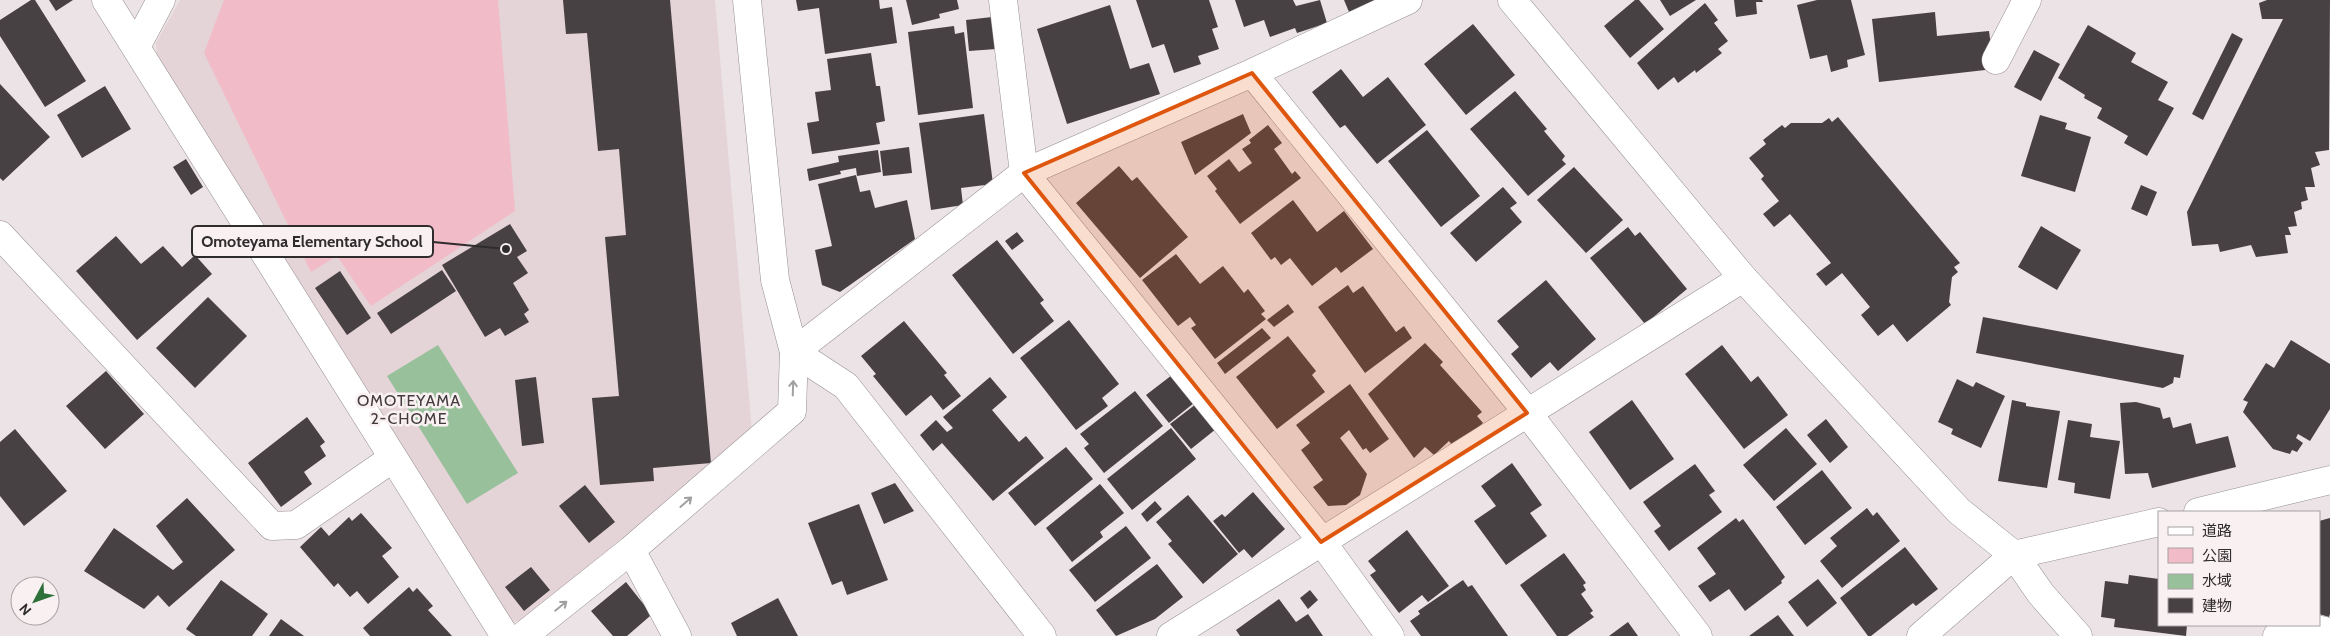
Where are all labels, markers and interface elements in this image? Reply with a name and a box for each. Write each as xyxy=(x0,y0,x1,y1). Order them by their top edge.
callout: Omoteyama Elementary School xyxy=(192,226,433,257)
text: Omoteyama Elementary School xyxy=(201,232,423,251)
one-way arrow xyxy=(788,380,797,396)
district label: OMOTEYAMA 2-CHOME xyxy=(357,391,461,428)
one-way arrow xyxy=(680,496,693,508)
legend xyxy=(2158,511,2320,626)
text: 道路 xyxy=(2202,522,2232,540)
text: 公園 xyxy=(2202,547,2232,565)
text: 水域 xyxy=(2202,572,2232,590)
north arrow xyxy=(10,576,60,626)
text: 建物 xyxy=(2202,597,2232,615)
text: N xyxy=(15,600,35,619)
one-way arrow xyxy=(554,600,567,611)

